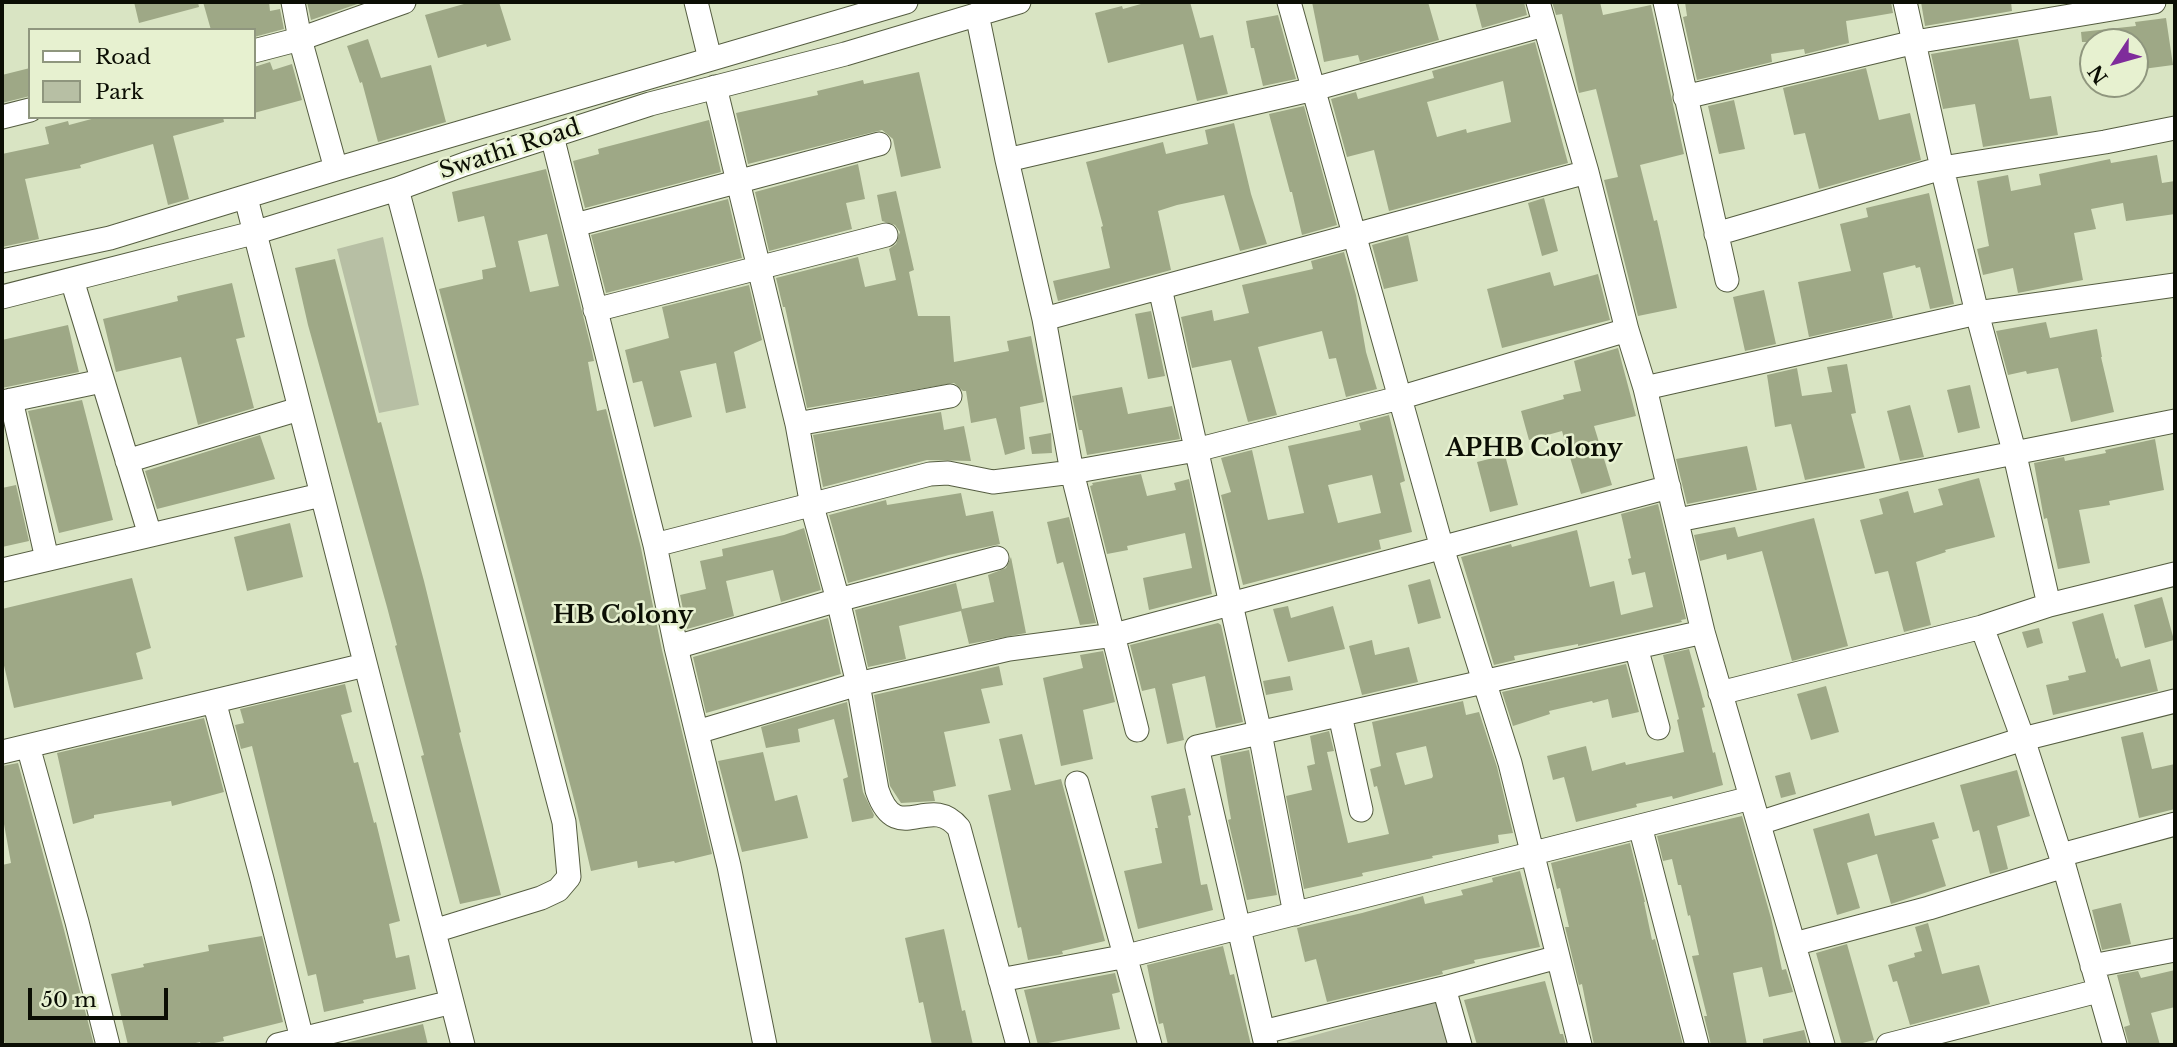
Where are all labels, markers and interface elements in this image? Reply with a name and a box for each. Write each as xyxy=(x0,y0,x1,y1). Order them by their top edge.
legend xyxy=(28,28,256,119)
north arrow xyxy=(2079,28,2149,98)
text: Road xyxy=(95,44,151,70)
text: N xyxy=(2084,60,2113,88)
text: Park xyxy=(95,79,144,105)
street label: Swathi Road xyxy=(436,114,584,186)
district label: APHB Colony xyxy=(1445,435,1623,463)
district label: HB Colony xyxy=(553,602,693,630)
scale bar xyxy=(32,974,172,1018)
text: 50 m xyxy=(41,987,96,1013)

